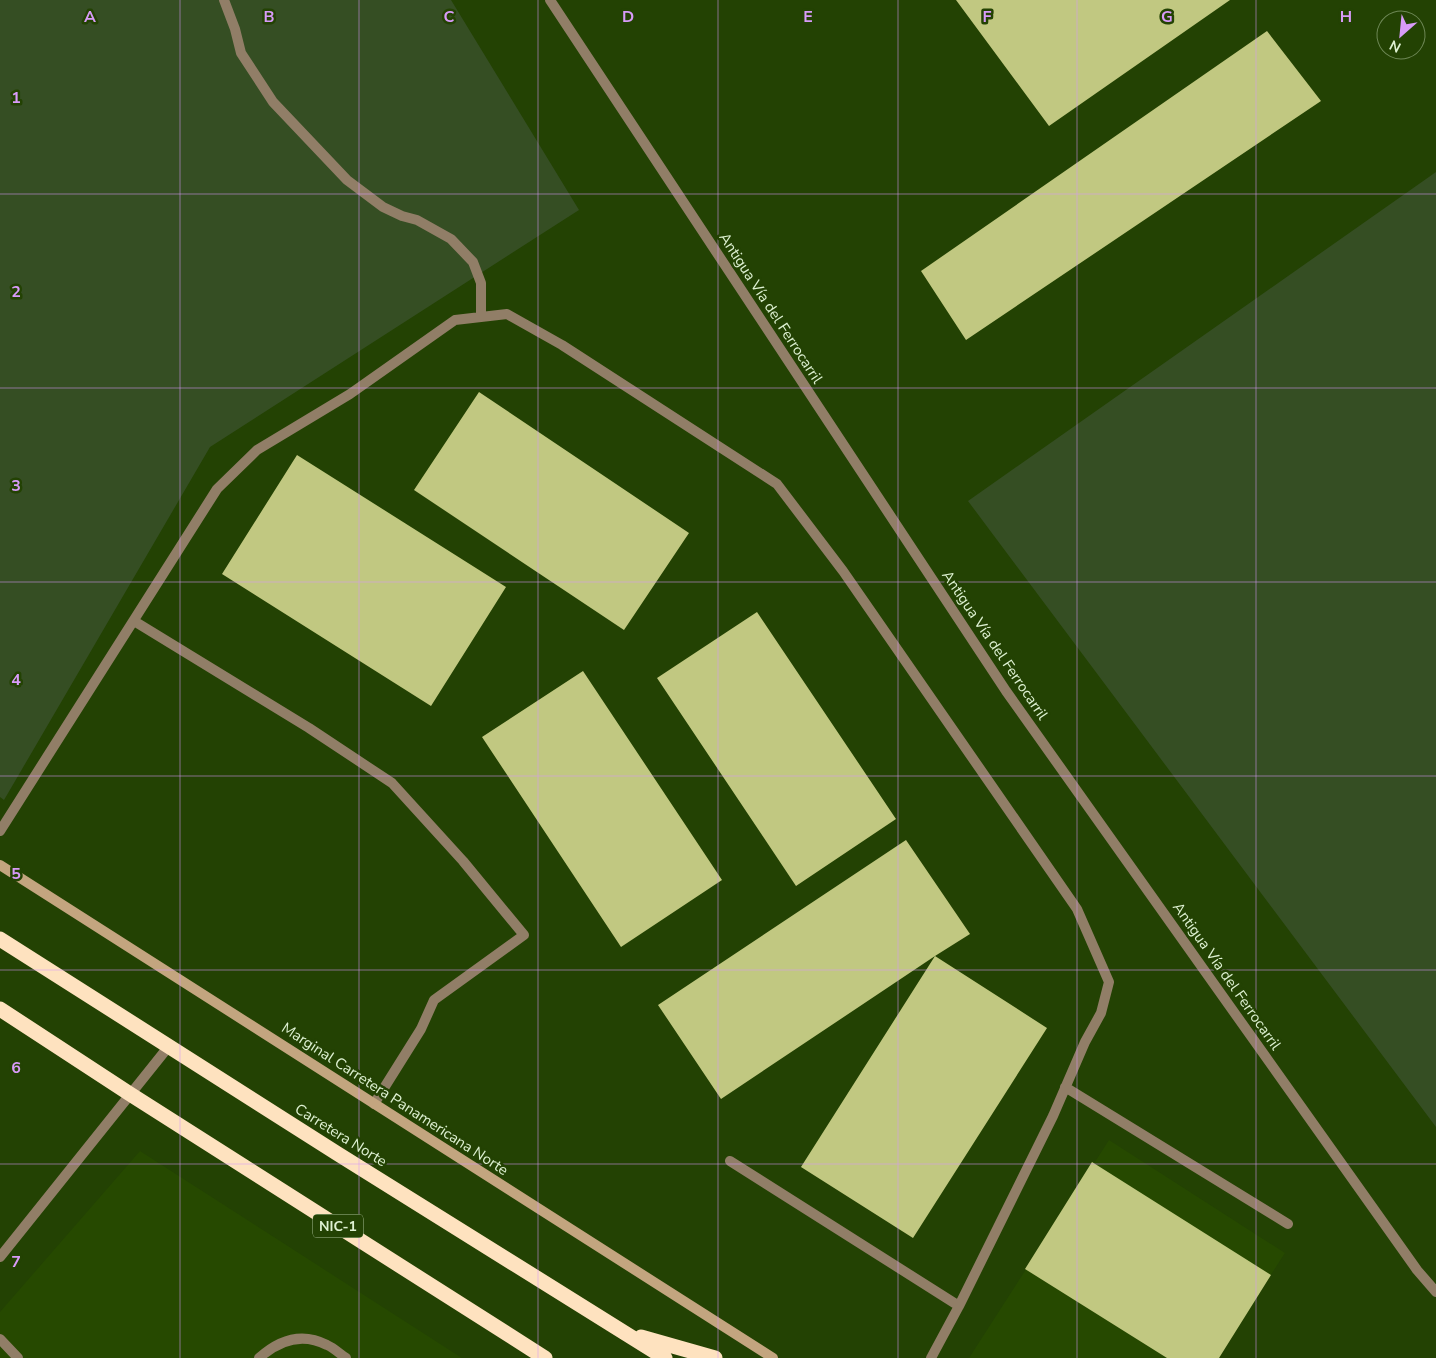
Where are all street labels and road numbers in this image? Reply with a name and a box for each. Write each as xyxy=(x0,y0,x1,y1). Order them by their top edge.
street label: Antigua Vía del Ferrocarril xyxy=(715,229,828,388)
street label: Antigua Vía del Ferrocarril xyxy=(937,566,1053,724)
street label: Antigua Vía del Ferrocarril xyxy=(1168,898,1286,1054)
street label: Marginal Carretera Panamericana Norte xyxy=(278,1018,512,1180)
street label: Carretera Norte xyxy=(291,1099,391,1171)
road number: NIC-1 xyxy=(313,1214,363,1238)

